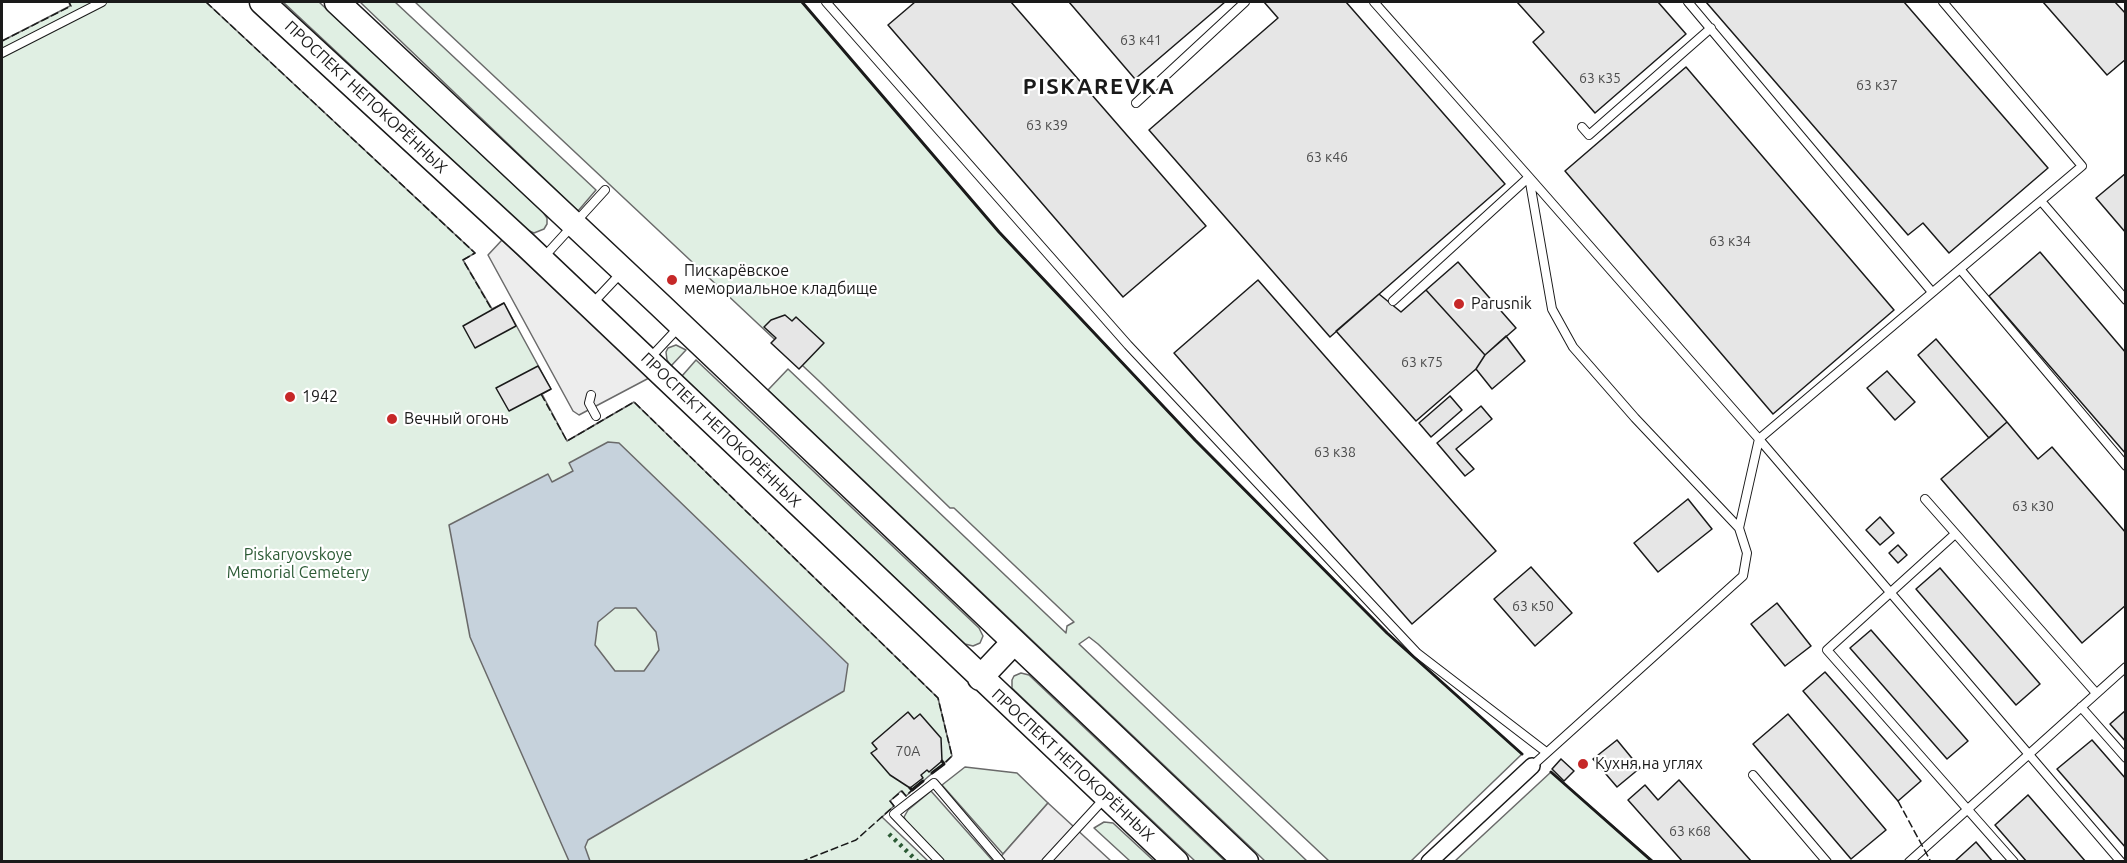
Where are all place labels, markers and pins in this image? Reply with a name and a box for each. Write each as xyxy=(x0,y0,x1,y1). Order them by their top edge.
place label: Пискарёвское мемориальное кладбище xyxy=(684,261,878,299)
marker: Пискарёвское мемориальное кладбище xyxy=(665,273,679,287)
place label: Parusnik xyxy=(1471,294,1532,314)
marker: Parusnik xyxy=(1452,297,1466,311)
place label: 1942 xyxy=(302,387,338,407)
marker: 1942 xyxy=(283,390,297,404)
place label: Вечный огонь xyxy=(404,409,509,429)
marker: Вечный огонь xyxy=(385,412,399,426)
place label: Кухня на углях xyxy=(1595,754,1703,774)
marker: Кухня на углях xyxy=(1576,757,1590,771)

